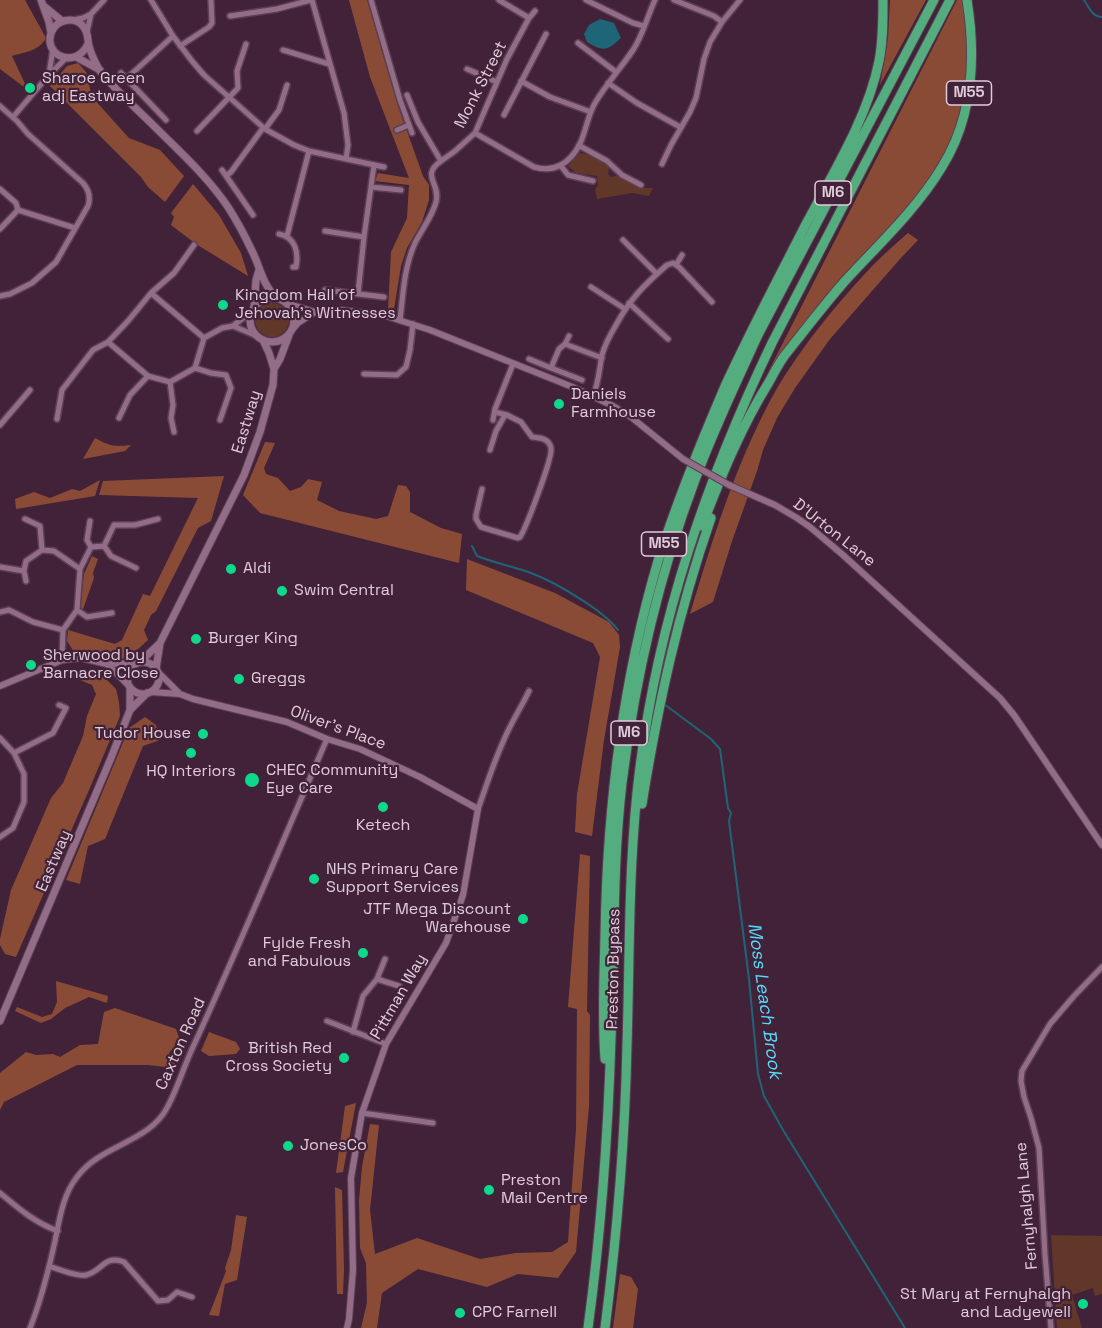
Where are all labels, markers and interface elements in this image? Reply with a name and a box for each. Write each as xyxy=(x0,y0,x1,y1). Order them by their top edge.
street label: Monk Street xyxy=(451,38,511,132)
place label: Sharoe Green adj Eastway xyxy=(42,69,145,107)
marker: Sharoe Green adj Eastway xyxy=(23,81,37,95)
road number: M55 xyxy=(946,81,992,105)
road number: M6 xyxy=(815,181,851,205)
place label: Kingdom Hall of Jehovah's Witnesses xyxy=(235,286,396,324)
marker: Kingdom Hall of Jehovah's Witnesses xyxy=(216,298,230,312)
place label: Daniels Farmhouse xyxy=(571,385,656,423)
street label: Eastway xyxy=(228,388,266,456)
marker: Daniels Farmhouse xyxy=(552,397,566,411)
street label: D'Urton Lane xyxy=(789,495,879,571)
road number: M55 xyxy=(642,532,686,556)
place label: Aldi xyxy=(243,559,271,579)
marker: Aldi xyxy=(224,562,238,576)
place label: Swim Central xyxy=(294,581,394,601)
marker: Swim Central xyxy=(275,584,289,598)
place label: Burger King xyxy=(208,629,298,649)
marker: Burger King xyxy=(189,632,203,646)
place label: Sherwood by Barnacre Close xyxy=(43,646,158,684)
marker: Sherwood by Barnacre Close xyxy=(24,658,38,672)
place label: Greggs xyxy=(251,669,306,689)
marker: Greggs xyxy=(232,672,246,686)
street label: Oliver's Place xyxy=(288,702,388,754)
road number: M6 xyxy=(611,721,647,745)
place label: Tudor House xyxy=(95,724,191,744)
marker: Tudor House xyxy=(196,727,210,741)
marker: HQ Interiors xyxy=(184,746,198,760)
place label: CHEC Community Eye Care xyxy=(266,761,398,799)
place label: HQ Interiors xyxy=(146,762,236,782)
marker: CHEC Community Eye Care xyxy=(243,771,261,789)
marker: Ketech xyxy=(376,800,390,814)
place label: Ketech xyxy=(356,816,410,836)
street label: Eastway xyxy=(32,827,76,895)
place label: NHS Primary Care Support Services xyxy=(326,860,459,898)
marker: NHS Primary Care Support Services xyxy=(307,872,321,886)
place label: JTF Mega Discount Warehouse xyxy=(363,900,511,938)
street label: Preston Bypass xyxy=(603,909,625,1029)
marker: JTF Mega Discount Warehouse xyxy=(516,912,530,926)
water label: Moss Leach Brook xyxy=(742,921,786,1081)
place label: Fylde Fresh and Fabulous xyxy=(248,934,351,972)
marker: Fylde Fresh and Fabulous xyxy=(356,946,370,960)
street label: Pittman Way xyxy=(367,951,431,1043)
street label: Caxton Road xyxy=(152,995,210,1093)
place label: British Red Cross Society xyxy=(226,1039,332,1077)
marker: British Red Cross Society xyxy=(337,1051,351,1065)
place label: JonesCo xyxy=(300,1136,367,1156)
marker: JonesCo xyxy=(281,1139,295,1153)
street label: Fernyhalgh Lane xyxy=(1012,1141,1042,1271)
place label: Preston Mail Centre xyxy=(501,1171,588,1209)
marker: Preston Mail Centre xyxy=(482,1183,496,1197)
place label: St Mary at Fernyhalgh and Ladyewell xyxy=(900,1285,1071,1323)
marker: St Mary at Fernyhalgh and Ladyewell xyxy=(1076,1297,1090,1311)
place label: CPC Farnell xyxy=(472,1303,557,1323)
marker: CPC Farnell xyxy=(453,1306,467,1320)

